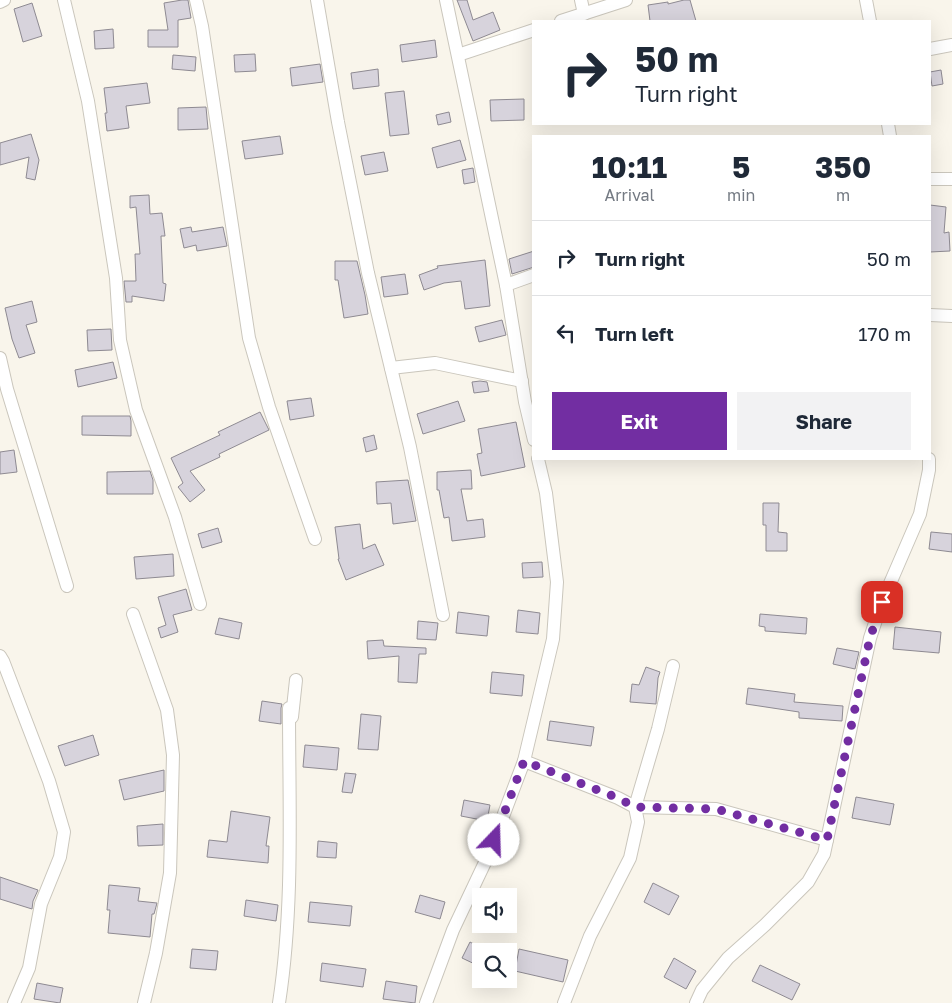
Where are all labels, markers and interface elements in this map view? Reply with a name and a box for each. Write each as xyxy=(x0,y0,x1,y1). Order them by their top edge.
text: 50 m xyxy=(635,38,718,80)
icon: right xyxy=(552,40,617,105)
text: Turn right xyxy=(635,80,738,107)
text: 10:11 xyxy=(592,149,667,185)
text: 5 xyxy=(732,149,750,185)
text: 350 xyxy=(815,149,871,185)
text: Arrival xyxy=(604,185,655,205)
text: min xyxy=(727,185,755,205)
text: m xyxy=(836,185,850,205)
icon: right xyxy=(552,244,580,272)
text: Turn right xyxy=(595,247,685,270)
text: 50 m xyxy=(867,247,911,270)
icon: left xyxy=(552,319,580,347)
text: Turn left xyxy=(595,322,674,345)
text: 170 m xyxy=(858,322,911,345)
button: Exit xyxy=(552,392,727,450)
button: Share xyxy=(737,392,911,450)
pin xyxy=(861,581,903,623)
icon: arrive xyxy=(868,588,896,616)
position arrow xyxy=(467,813,519,865)
map controls xyxy=(472,888,517,988)
button: sound xyxy=(472,888,517,933)
button: search xyxy=(472,943,517,988)

